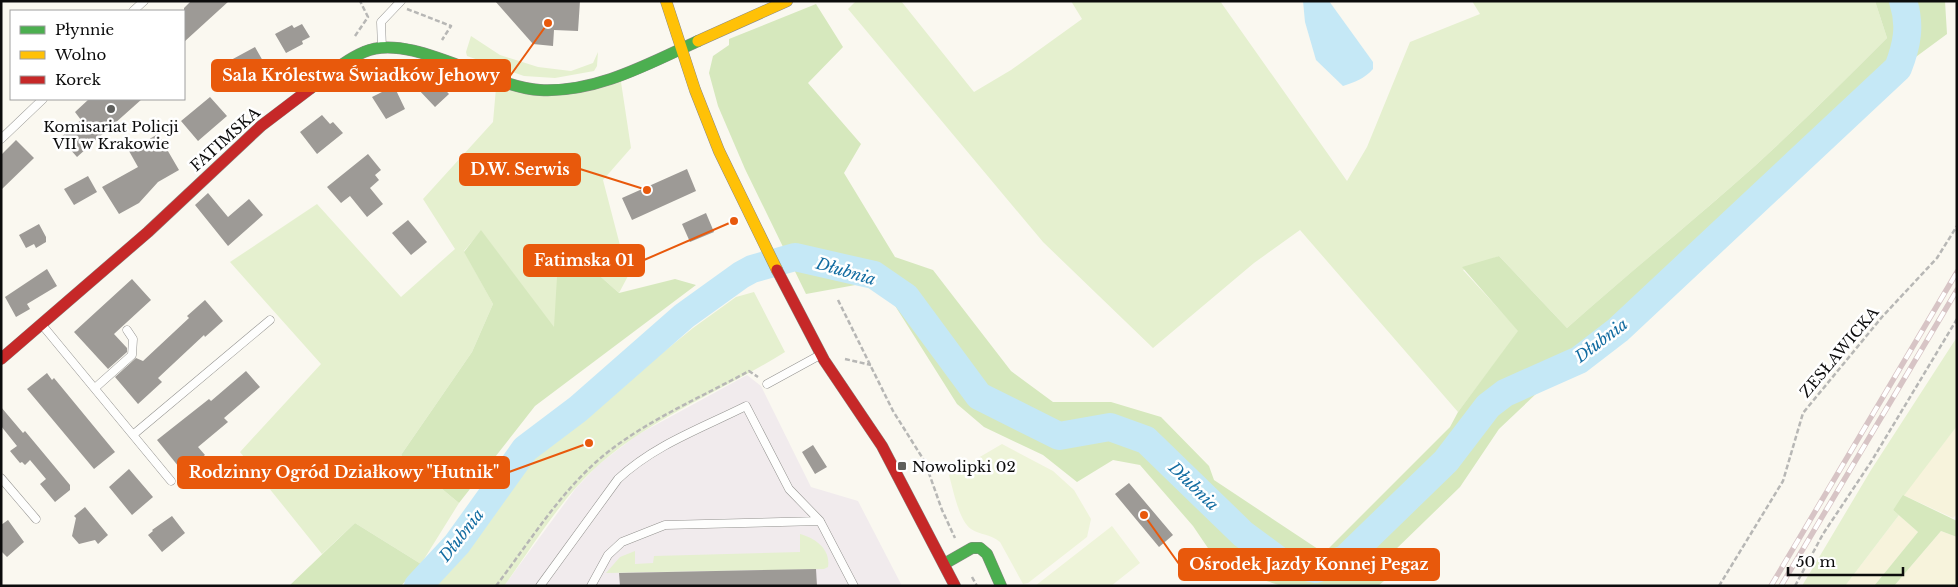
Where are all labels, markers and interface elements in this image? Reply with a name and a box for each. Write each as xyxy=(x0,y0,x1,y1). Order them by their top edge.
legend xyxy=(10,10,185,100)
text: Płynnie xyxy=(55,20,114,39)
text: Wolno xyxy=(54,45,106,64)
callout: Sala Królestwa Świadków Jehowy xyxy=(212,60,510,91)
text: Sala Królestwa Świadków Jehowy xyxy=(222,65,500,85)
text: Korek xyxy=(55,70,102,89)
marker: Komisariat Policji VII w Krakowie xyxy=(105,103,117,115)
street label: FATIMSKA xyxy=(186,103,264,175)
place label: Komisariat Policji VII w Krakowie xyxy=(43,117,179,153)
callout: D.W. Serwis xyxy=(460,154,580,185)
text: D.W. Serwis xyxy=(470,159,570,179)
callout: Fatimska 01 xyxy=(524,245,644,276)
text: Fatimska 01 xyxy=(534,250,634,270)
water label: Dłubnia xyxy=(813,253,878,289)
street label: ZESŁAWICKA xyxy=(1796,302,1883,401)
water label: Dłubnia xyxy=(1570,314,1631,367)
callout: Rodzinny Ogród Działkowy "Hutnik" xyxy=(178,457,509,488)
place label: Nowolipki 02 xyxy=(912,457,1016,476)
water label: Dłubnia xyxy=(1164,457,1223,514)
marker: Nowolipki 02 xyxy=(896,460,908,472)
text: Rodzinny Ogród Działkowy "Hutnik" xyxy=(189,462,499,482)
water label: Dłubnia xyxy=(434,505,488,566)
scale bar xyxy=(1788,544,1903,576)
callout: Ośrodek Jazdy Konnej Pegaz xyxy=(1179,549,1439,580)
text: 50 m xyxy=(1796,552,1836,571)
text: Ośrodek Jazdy Konnej Pegaz xyxy=(1189,554,1429,574)

